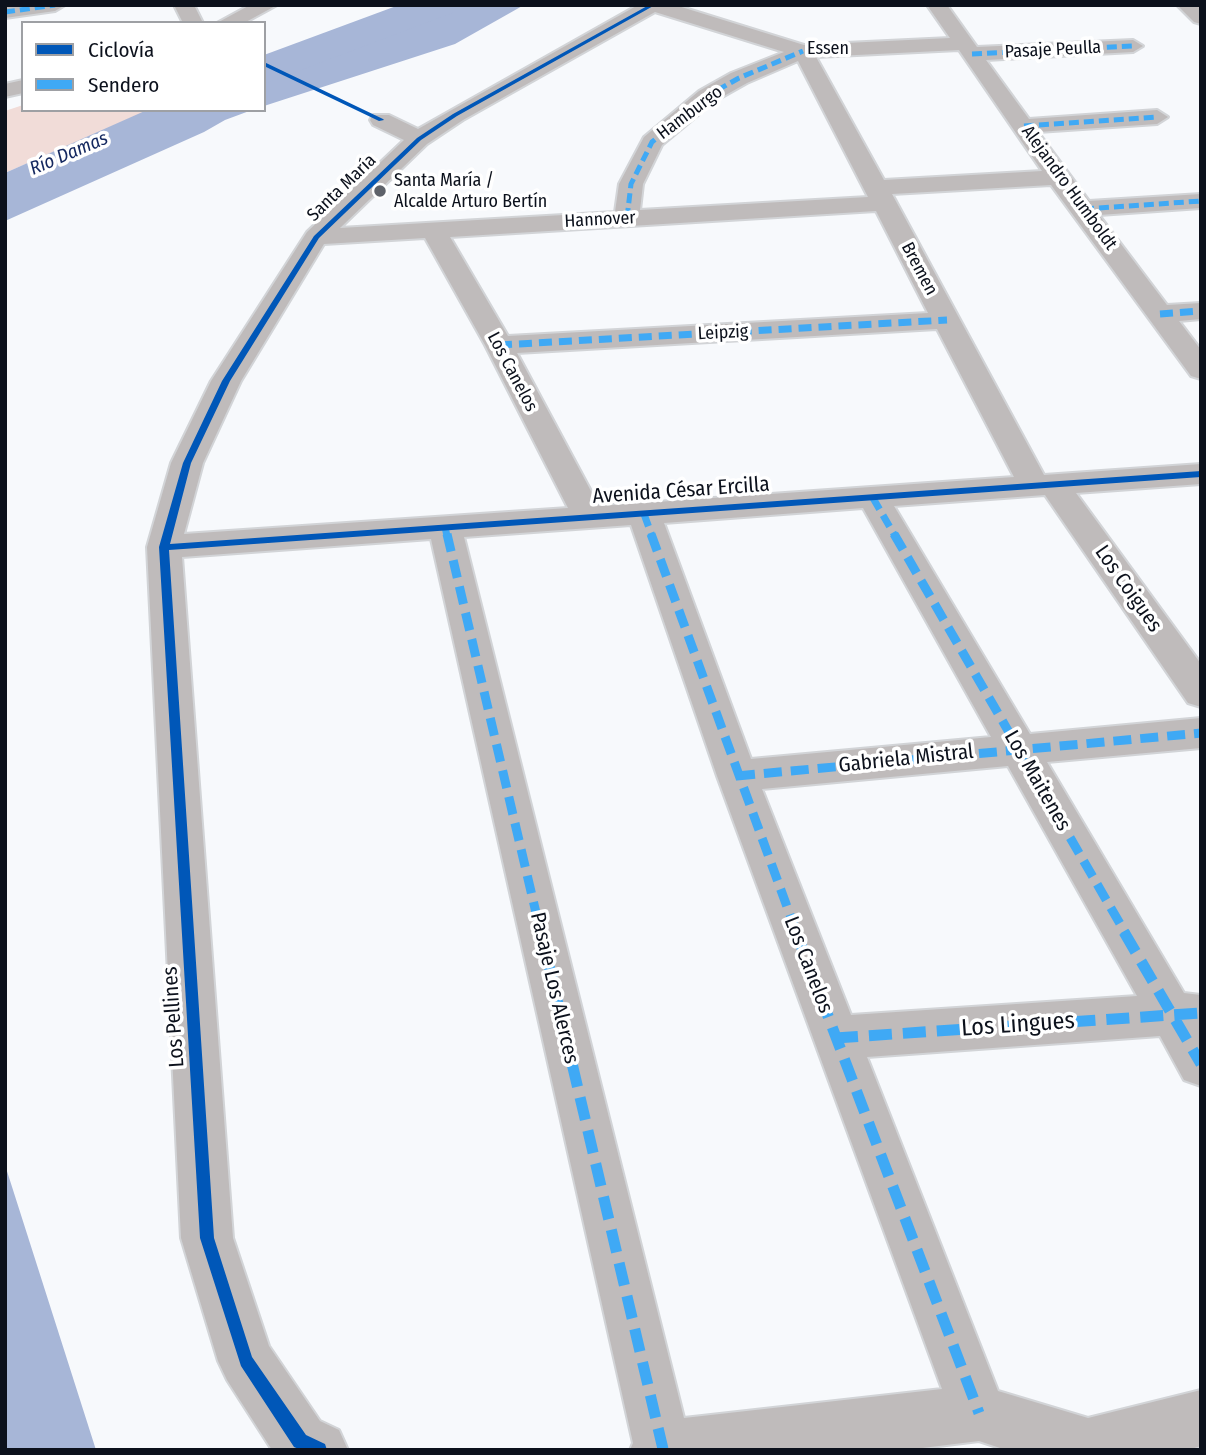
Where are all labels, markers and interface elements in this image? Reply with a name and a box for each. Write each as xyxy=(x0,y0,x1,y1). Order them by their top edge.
legend xyxy=(21,21,266,112)
text: Ciclovía xyxy=(88,37,154,63)
street label: Pasaje Peulla xyxy=(1004,37,1102,63)
street label: Essen xyxy=(807,38,849,60)
text: Sendero xyxy=(88,72,159,98)
street label: Hamburgo xyxy=(653,81,727,145)
street label: Alejandro Humboldt xyxy=(1017,122,1121,254)
water label: Río Damas xyxy=(26,127,112,181)
street label: Santa María xyxy=(303,150,381,226)
place label: Santa María / Alcalde Arturo Bertín xyxy=(394,170,547,212)
marker: Santa María / Alcalde Arturo Bertín xyxy=(372,183,388,199)
street label: Hannover xyxy=(564,207,636,233)
street label: Bremen xyxy=(896,239,942,299)
street label: Leipzig xyxy=(697,321,749,345)
street label: Los Canelos xyxy=(482,329,542,415)
street label: Avenida César Ercilla xyxy=(592,472,770,510)
street label: Los Coigues xyxy=(1089,541,1167,637)
street label: Los Maitenes xyxy=(998,726,1076,836)
street label: Gabriela Mistral xyxy=(837,739,975,779)
street label: Pasaje Los Alerces xyxy=(524,910,584,1066)
street label: Los Canelos xyxy=(778,913,838,1017)
street label: Los Pellines xyxy=(158,966,190,1068)
street label: Los Lingues xyxy=(960,1007,1076,1043)

